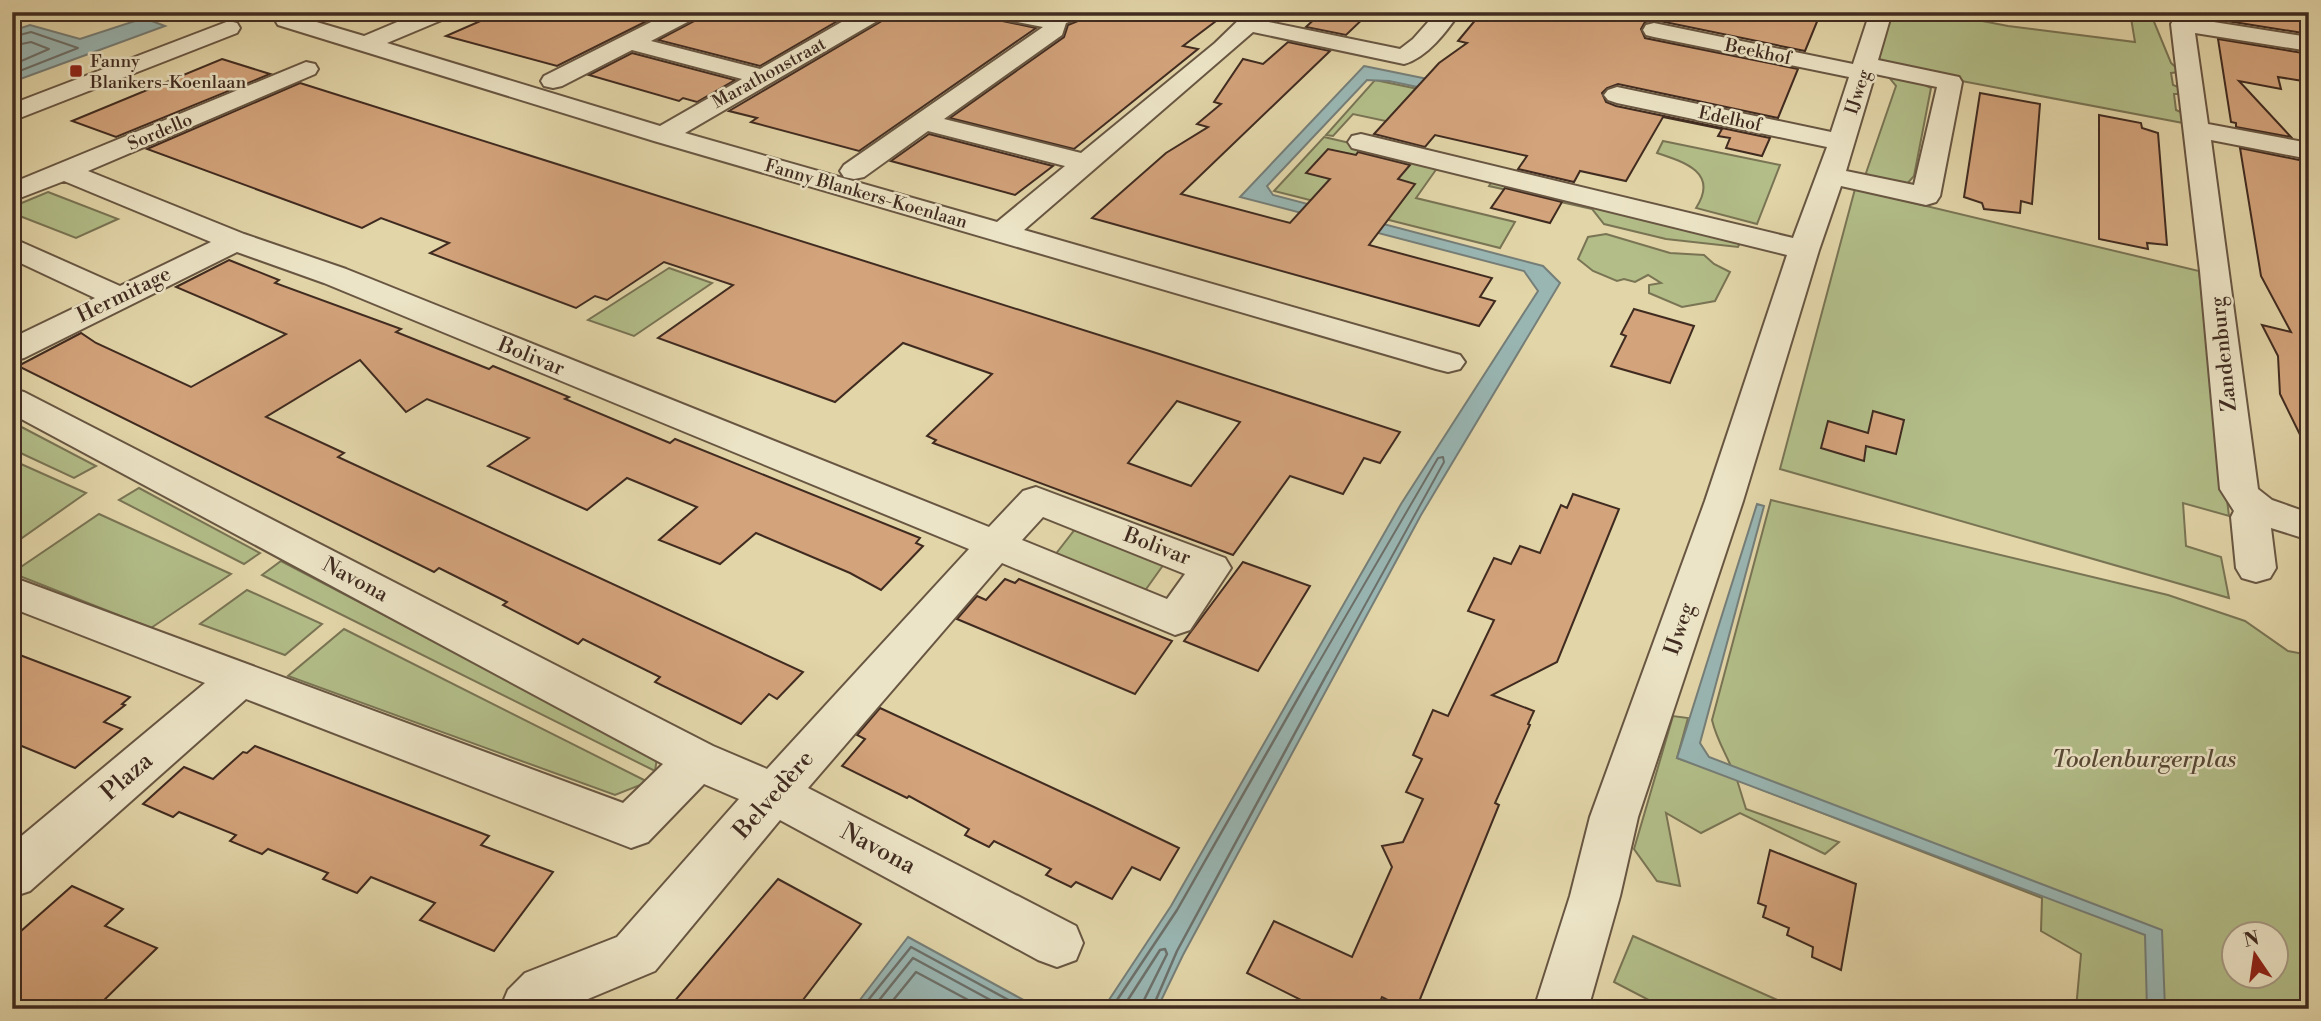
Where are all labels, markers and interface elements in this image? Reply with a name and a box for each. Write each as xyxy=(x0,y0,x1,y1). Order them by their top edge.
street label: Marathonstraat xyxy=(708,32,831,114)
street label: Beekhof xyxy=(1722,34,1795,71)
place label: Fanny Blankers-Koenlaan xyxy=(89,50,246,94)
marker: Fanny Blankers-Koenlaan xyxy=(68,63,84,79)
street label: IJweg xyxy=(1840,66,1876,117)
street label: Edelhof xyxy=(1696,101,1765,137)
street label: Sordello xyxy=(124,108,196,156)
street label: Fanny Blankers-Koenlaan xyxy=(762,154,970,234)
street label: Hermitage xyxy=(73,261,175,329)
street label: Zandenburg xyxy=(2205,295,2243,413)
street label: Bolivar xyxy=(493,331,568,382)
street label: Bolivar xyxy=(1119,522,1194,572)
street label: Navona xyxy=(318,552,393,608)
street label: IJweg xyxy=(1659,599,1701,658)
street label: Belvedère xyxy=(727,744,821,846)
park label: Toolenburgerplas xyxy=(2052,745,2236,775)
street label: Plaza xyxy=(95,746,160,808)
street label: Navona xyxy=(835,817,921,882)
north arrow xyxy=(2220,920,2290,990)
text: N xyxy=(2241,926,2261,953)

